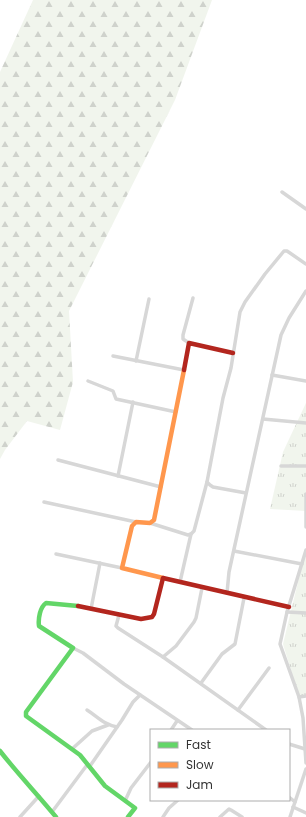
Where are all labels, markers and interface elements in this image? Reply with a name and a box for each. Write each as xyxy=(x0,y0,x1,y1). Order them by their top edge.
legend xyxy=(150,729,290,801)
text: Fast xyxy=(186,736,211,753)
text: Slow xyxy=(186,756,214,773)
text: Jam xyxy=(186,776,213,793)

